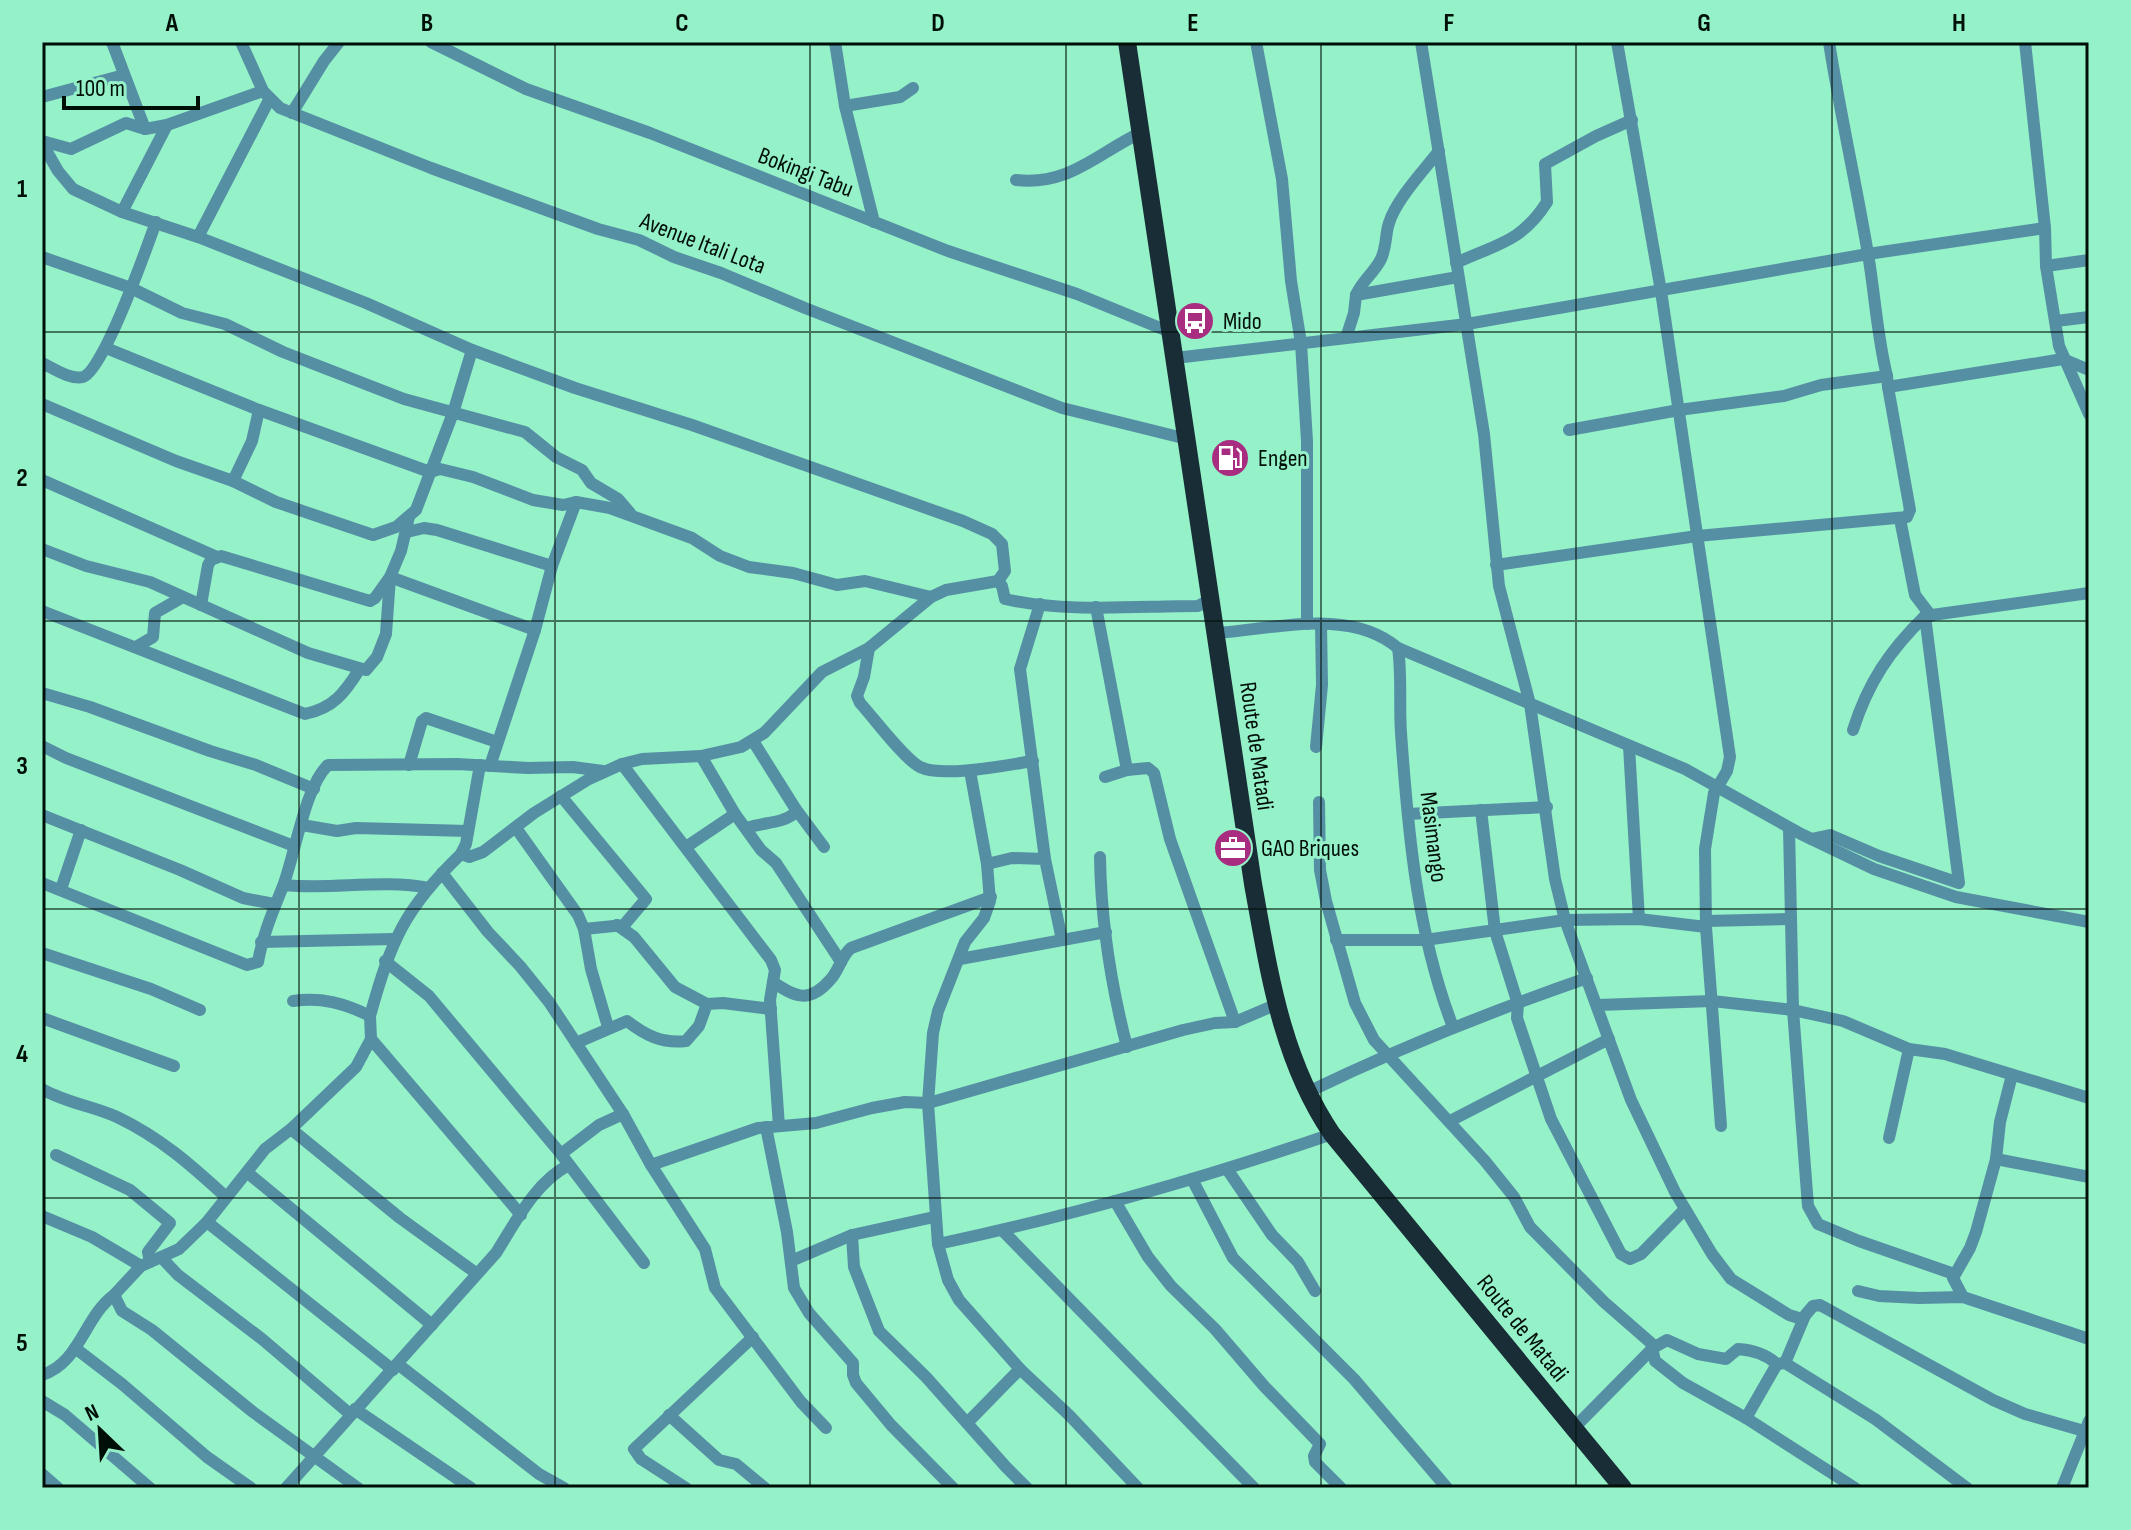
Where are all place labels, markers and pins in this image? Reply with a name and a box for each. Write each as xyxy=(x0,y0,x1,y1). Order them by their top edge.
bus stop icon: Mido xyxy=(1174,300,1216,342)
place label: Mido xyxy=(1223,307,1262,336)
fuel station icon: Engen xyxy=(1209,437,1251,479)
place label: Engen xyxy=(1258,444,1308,473)
office icon: GAO Briques xyxy=(1212,827,1254,869)
place label: GAO Briques xyxy=(1261,834,1359,863)

